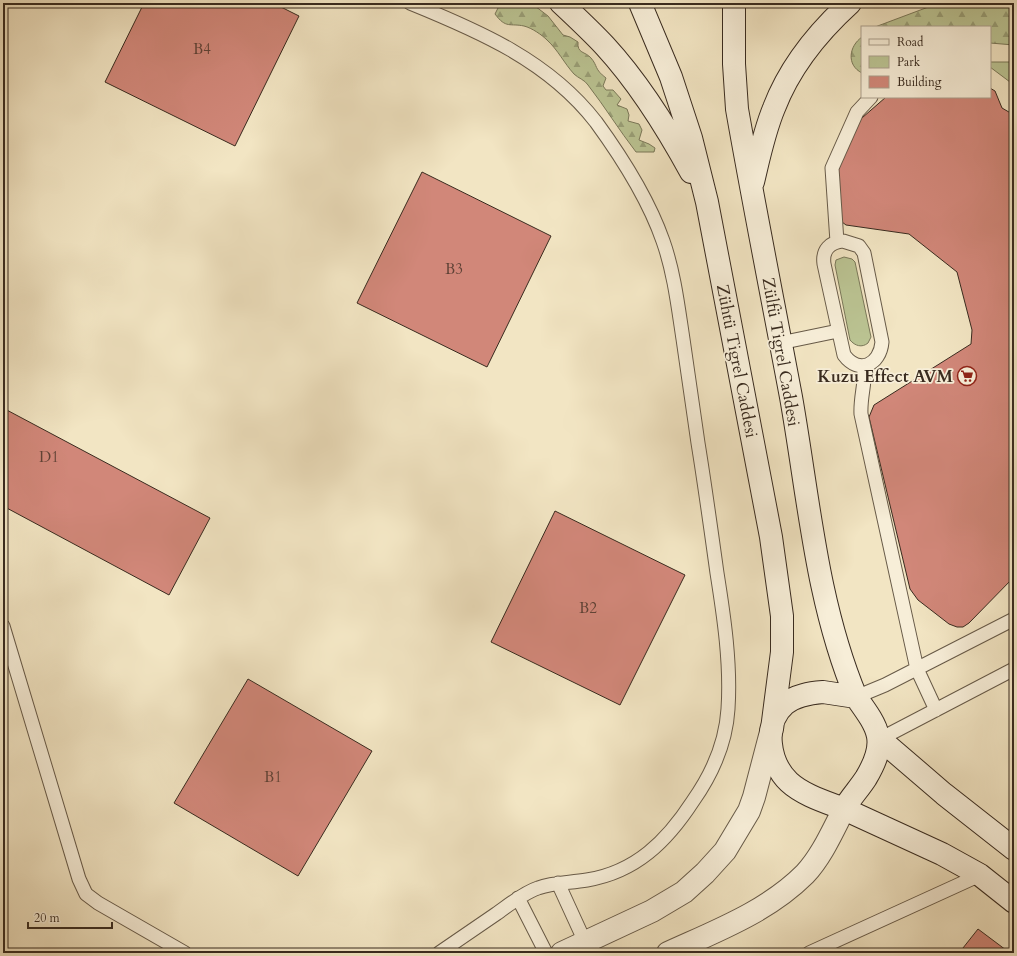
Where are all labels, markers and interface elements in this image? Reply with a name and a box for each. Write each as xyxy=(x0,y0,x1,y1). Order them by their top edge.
legend xyxy=(861,26,991,98)
text: Road xyxy=(897,34,924,50)
house number: B4 xyxy=(193,39,211,59)
text: Park xyxy=(897,54,921,70)
text: Building xyxy=(897,74,942,90)
house number: B3 xyxy=(445,259,463,279)
street label: Zülfü Tigrel Caddesi xyxy=(757,276,805,429)
street label: Zühtü Tigrel Caddesi xyxy=(711,282,763,440)
place label: Kuzu Effect AVM xyxy=(817,365,953,388)
supermarket icon: Kuzu Effect AVM xyxy=(956,365,978,387)
house number: D1 xyxy=(39,447,59,467)
house number: B2 xyxy=(579,598,597,618)
house number: B1 xyxy=(264,767,282,787)
scale bar xyxy=(28,904,112,930)
text: 20 m xyxy=(34,910,61,926)

